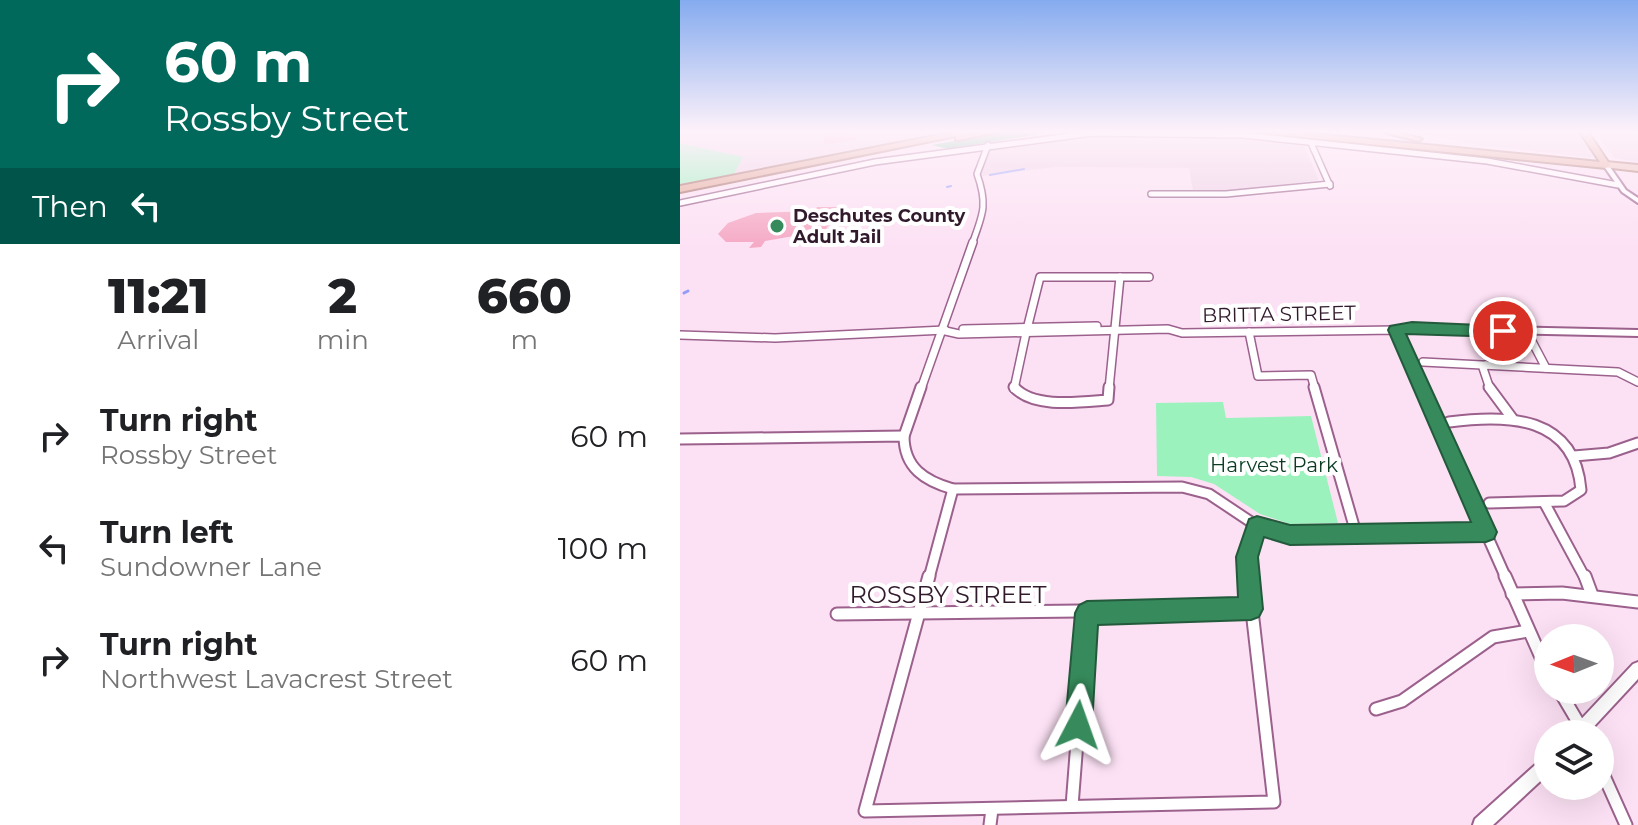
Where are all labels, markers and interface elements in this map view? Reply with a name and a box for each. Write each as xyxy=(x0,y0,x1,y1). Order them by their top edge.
text: 60 m xyxy=(164,28,312,96)
icon: right xyxy=(32,32,136,136)
text: Rossby Street xyxy=(164,96,409,140)
icon: left xyxy=(124,184,168,228)
text: Then xyxy=(32,188,108,225)
place label: Deschutes County Adult Jail xyxy=(792,205,965,248)
marker: Deschutes County Adult Jail xyxy=(768,217,786,235)
text: 11:21 xyxy=(108,267,209,325)
text: 2 xyxy=(328,267,357,325)
text: 660 xyxy=(477,267,572,325)
pin xyxy=(1469,297,1537,365)
street label: BRITTA STREET xyxy=(1202,301,1357,327)
icon: arrive xyxy=(1481,309,1525,353)
text: Arrival xyxy=(117,324,199,356)
text: min xyxy=(317,324,369,356)
text: m xyxy=(511,324,538,356)
text: Turn right xyxy=(100,402,257,439)
icon: right xyxy=(32,414,76,458)
text: 60 m xyxy=(570,418,648,455)
text: Rossby Street xyxy=(100,439,277,471)
park label: Harvest Park xyxy=(1210,453,1338,477)
text: Turn left xyxy=(100,514,233,551)
icon: left xyxy=(32,526,76,570)
text: 100 m xyxy=(558,530,648,567)
text: Sundowner Lane xyxy=(100,551,322,583)
street label: ROSSBY STREET xyxy=(849,580,1047,609)
north arrow xyxy=(1534,624,1614,704)
map controls xyxy=(1534,624,1614,800)
text: Turn right xyxy=(100,626,257,663)
icon: right xyxy=(32,638,76,682)
text: 60 m xyxy=(570,642,648,679)
text: Northwest Lavacrest Street xyxy=(100,663,453,695)
position arrow xyxy=(1036,683,1120,767)
button: layers xyxy=(1534,720,1614,800)

